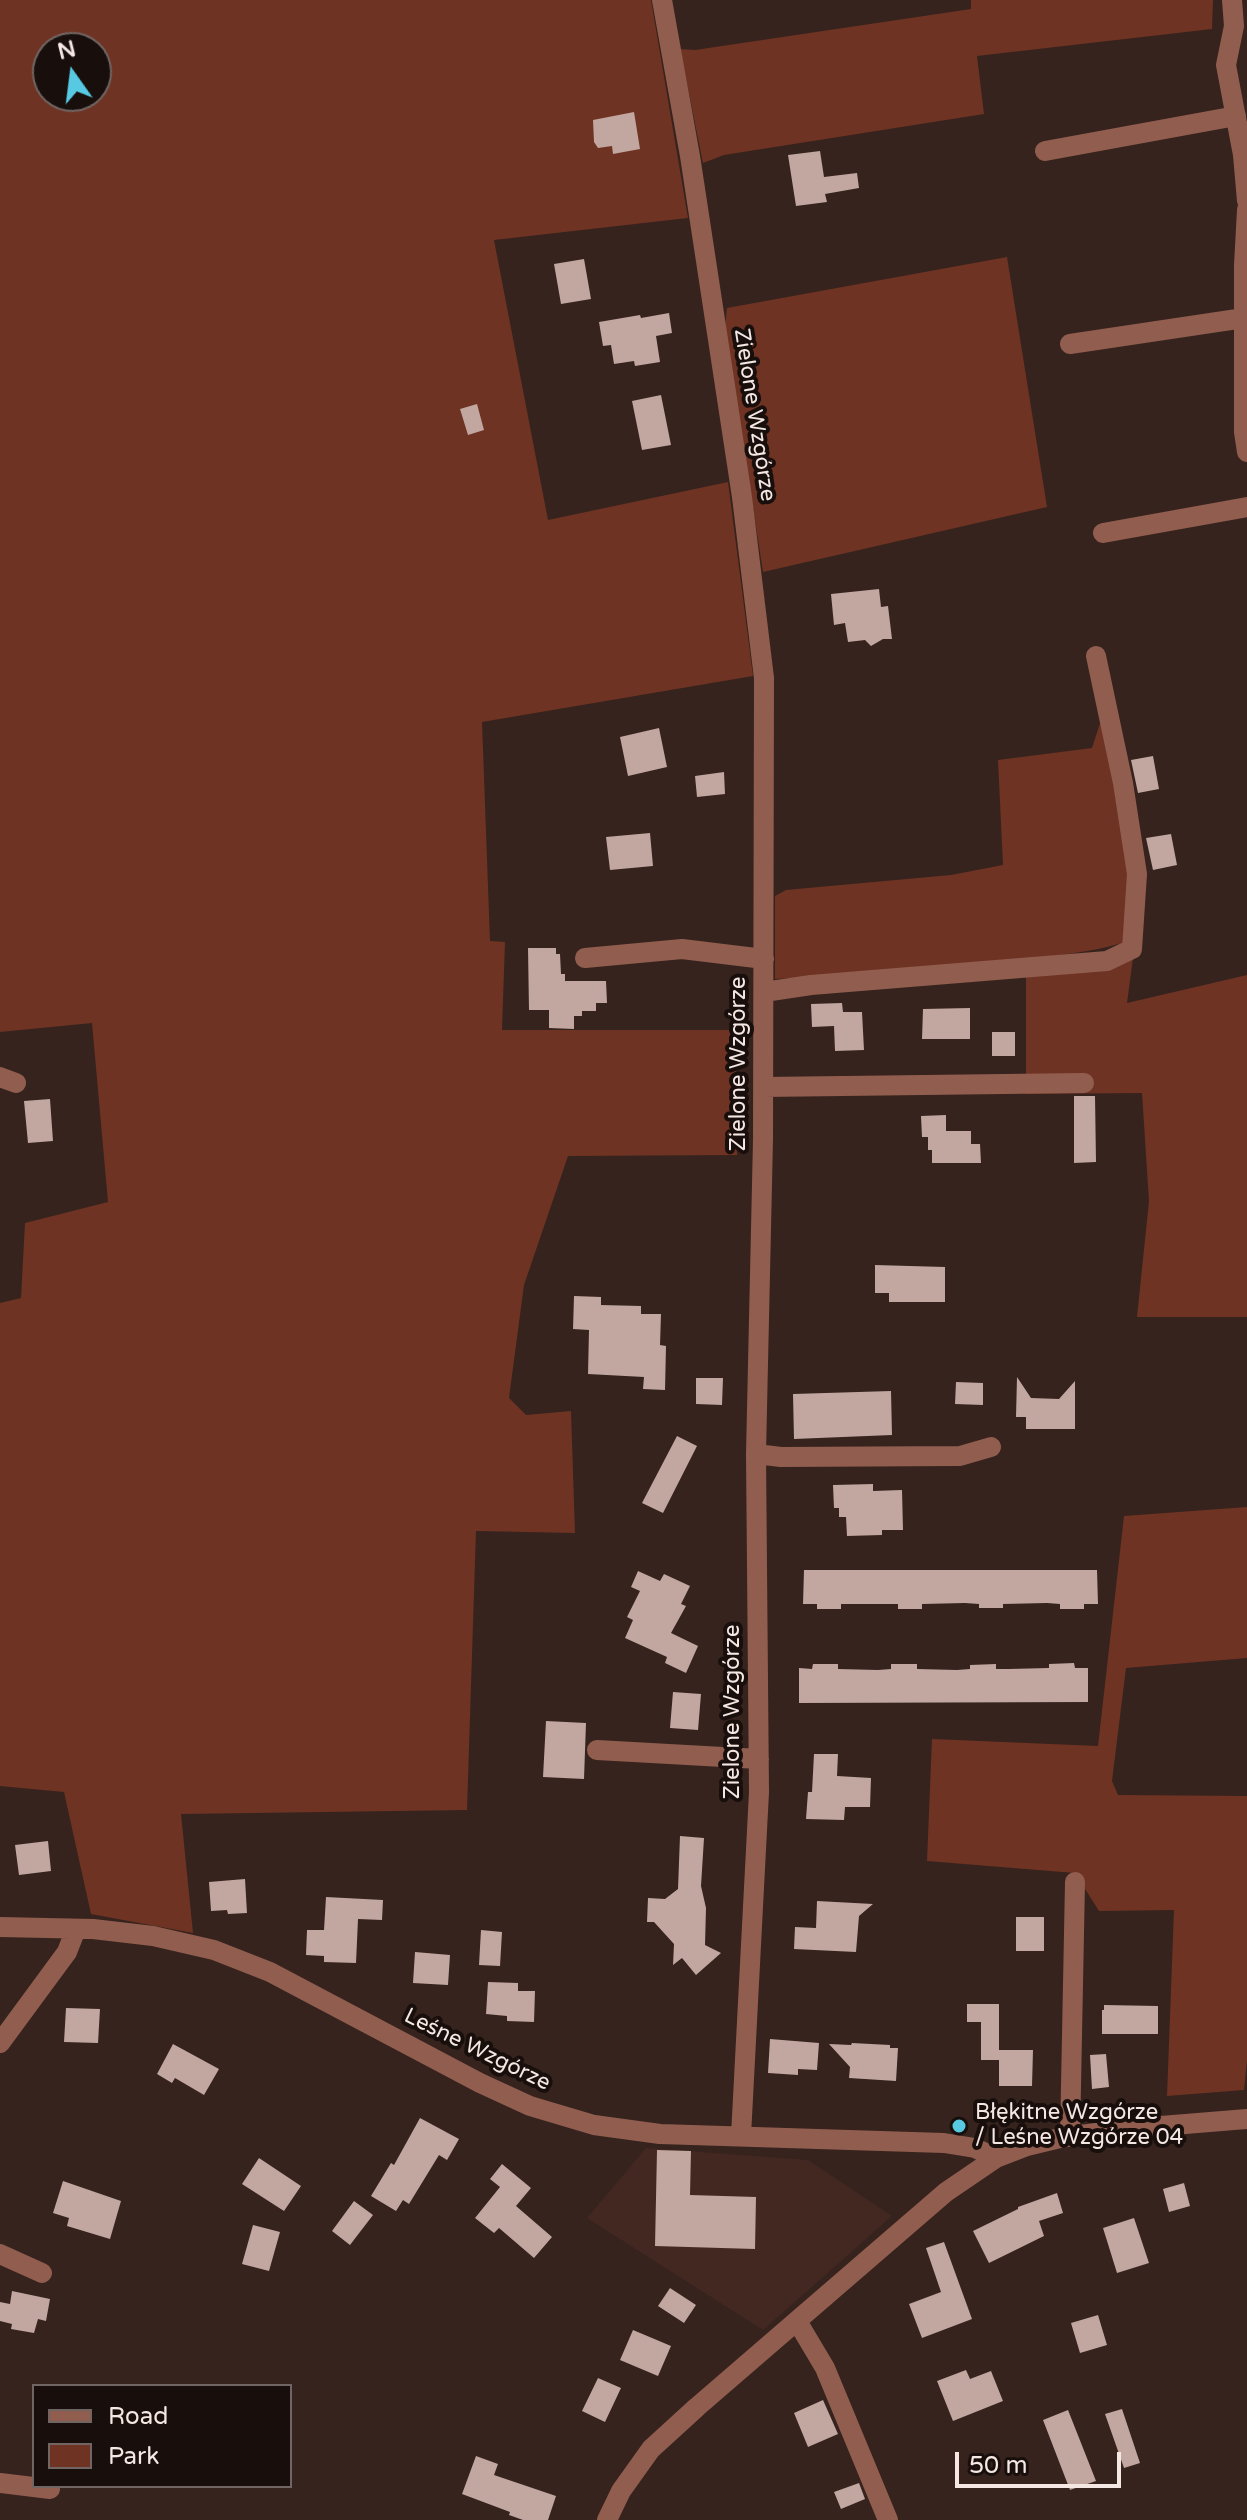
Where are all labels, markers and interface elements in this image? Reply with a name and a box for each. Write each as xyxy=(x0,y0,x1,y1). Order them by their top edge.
north arrow xyxy=(32,32,112,112)
text: N xyxy=(55,36,78,65)
street label: Zielone Wzgórze xyxy=(727,327,781,503)
street label: Zielone Wzgórze xyxy=(726,977,752,1151)
street label: Zielone Wzgórze xyxy=(720,1625,746,1799)
street label: Leśne Wzgórze xyxy=(400,2003,554,2097)
place label: Błękitne Wzgórze / Leśne Wzgórze 04 xyxy=(975,2100,1183,2152)
marker: Błękitne Wzgórze / Leśne Wzgórze 04 xyxy=(950,2117,968,2135)
legend xyxy=(32,2384,292,2488)
text: Road xyxy=(108,2402,168,2431)
scale bar xyxy=(959,2436,1125,2486)
text: Park xyxy=(108,2442,159,2471)
text: 50 m xyxy=(969,2451,1027,2480)

